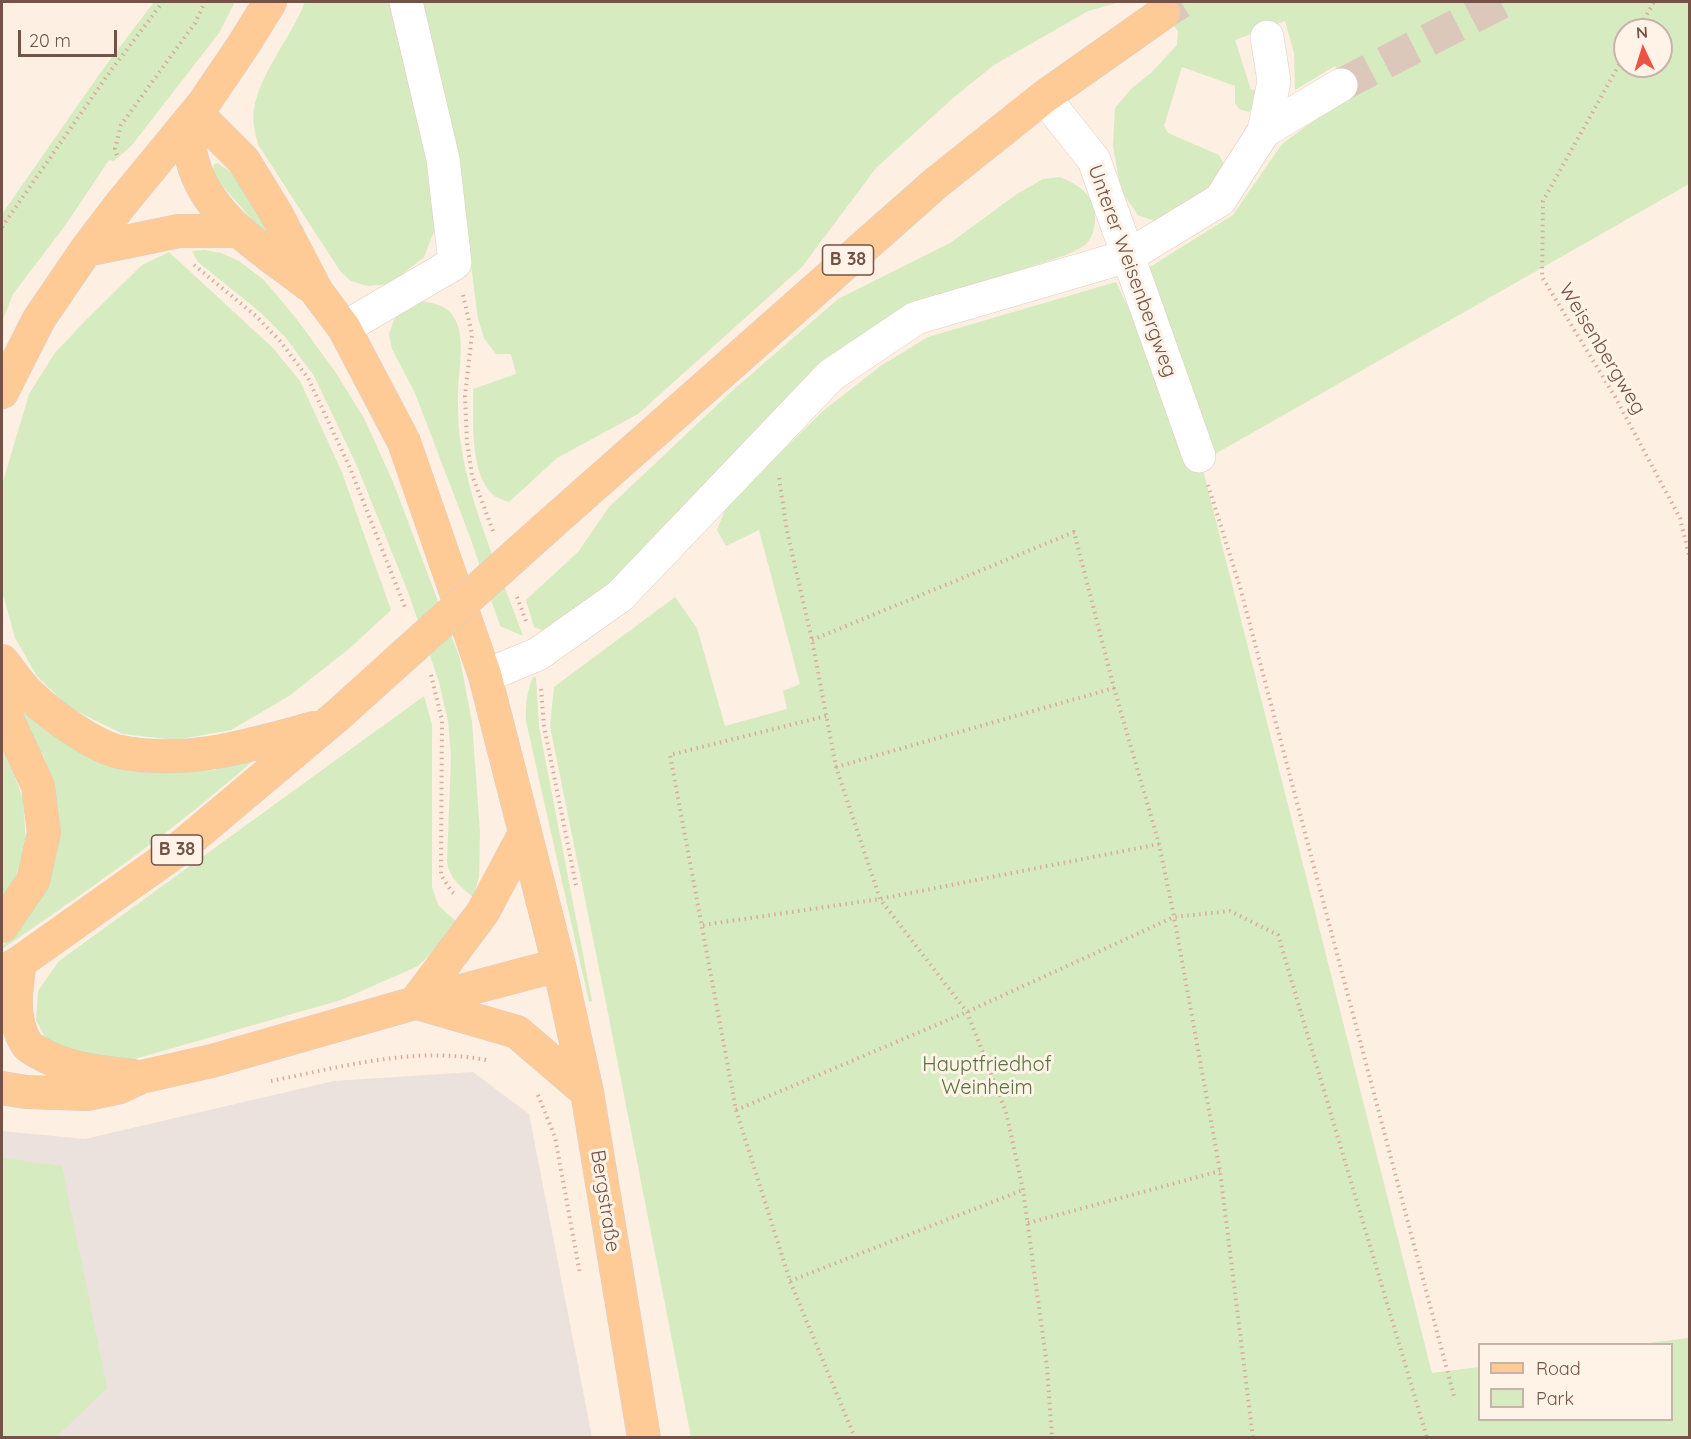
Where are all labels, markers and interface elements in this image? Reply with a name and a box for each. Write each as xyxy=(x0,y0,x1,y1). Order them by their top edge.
scale bar xyxy=(21,18,120,56)
north arrow xyxy=(1613,18,1673,78)
text: N xyxy=(1635,22,1648,42)
text: 20 m xyxy=(29,29,71,52)
street label: Unterer Weisenbergweg xyxy=(1082,161,1182,381)
road number: B 38 xyxy=(822,245,874,275)
street label: Weisenbergweg xyxy=(1553,279,1651,419)
road number: B 38 xyxy=(152,835,202,865)
park label: Hauptfriedhof Weinheim xyxy=(922,1053,1052,1100)
street label: Bergstraße xyxy=(585,1148,625,1254)
legend xyxy=(1478,1343,1673,1421)
text: Road xyxy=(1536,1357,1581,1380)
text: Park xyxy=(1536,1387,1574,1410)

